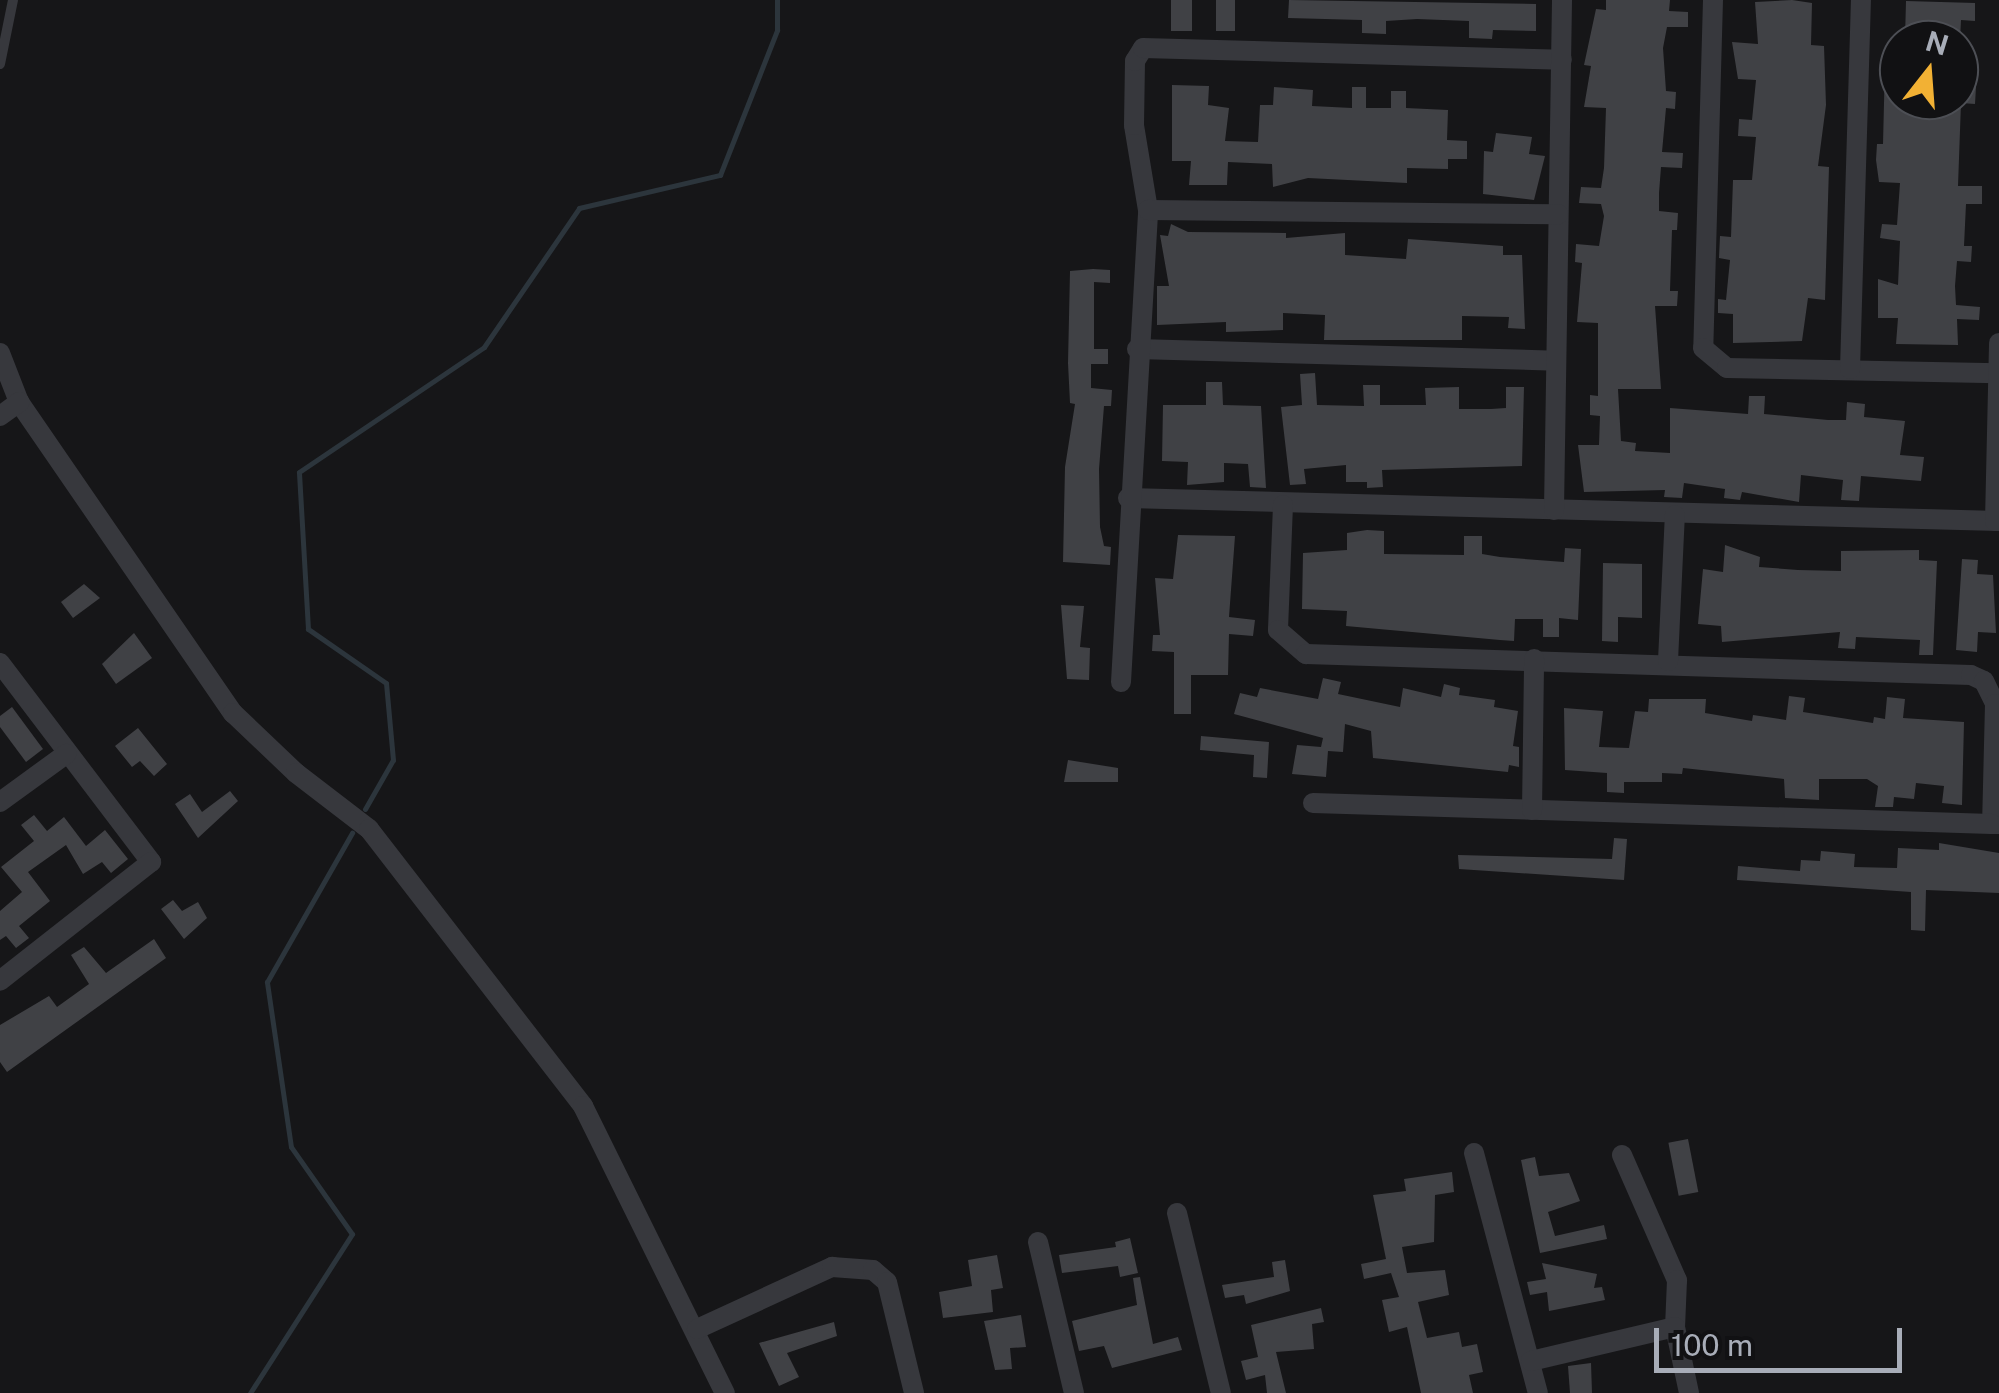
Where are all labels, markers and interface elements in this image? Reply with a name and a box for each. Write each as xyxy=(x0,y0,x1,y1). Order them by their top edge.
north arrow xyxy=(1879,20,1979,120)
text: N xyxy=(1922,24,1953,62)
scale bar xyxy=(1659,1308,1906,1370)
text: 100 m xyxy=(1671,1327,1753,1363)

